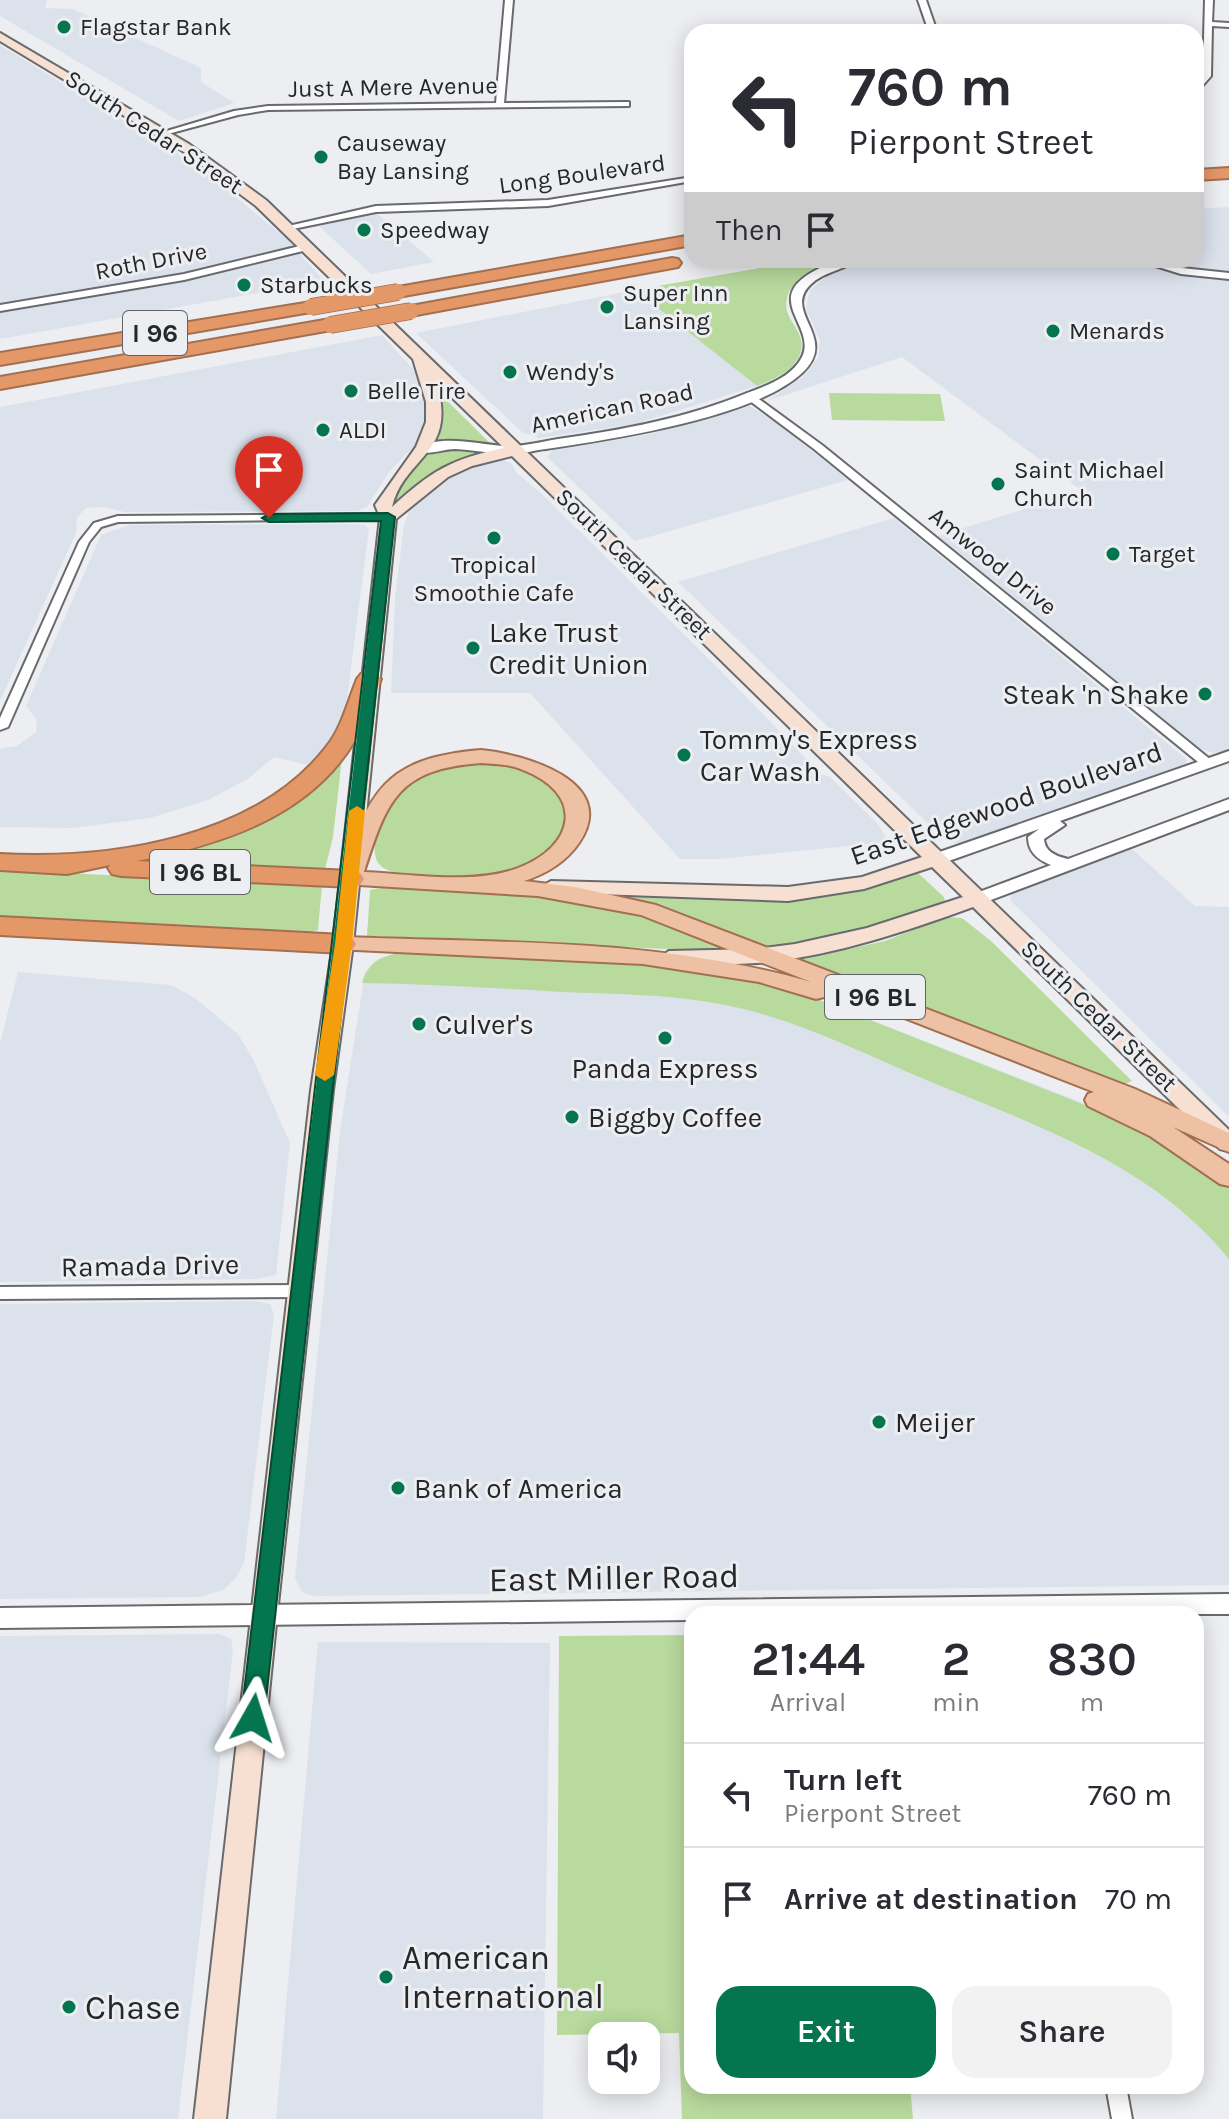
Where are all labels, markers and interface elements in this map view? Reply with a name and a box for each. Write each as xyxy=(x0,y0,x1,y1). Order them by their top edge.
place label: Flagstar Bank xyxy=(80,13,231,41)
marker: Flagstar Bank xyxy=(55,18,73,36)
text: 760 m xyxy=(848,54,1013,119)
icon: left xyxy=(716,56,820,160)
street label: South Cedar Street xyxy=(60,64,248,200)
street label: Just A Mere Avenue xyxy=(288,71,498,103)
text: Pierpont Street xyxy=(848,121,1094,163)
place label: Causeway Bay Lansing xyxy=(337,129,469,185)
marker: Causeway Bay Lansing xyxy=(312,148,330,166)
street label: Long Boulevard xyxy=(497,148,667,200)
icon: arrive xyxy=(799,208,843,252)
text: Then xyxy=(716,212,783,248)
place label: Speedway xyxy=(380,216,489,244)
marker: Speedway xyxy=(355,221,373,239)
street label: Roth Drive xyxy=(93,236,209,286)
place label: Starbucks xyxy=(260,271,373,299)
marker: Starbucks xyxy=(235,276,253,294)
place label: Super Inn Lansing xyxy=(623,279,728,335)
marker: Super Inn Lansing xyxy=(598,298,616,316)
road number: I 96 xyxy=(123,311,187,355)
place label: Menards xyxy=(1069,317,1165,345)
marker: Menards xyxy=(1044,322,1062,340)
place label: Wendy's xyxy=(526,358,615,386)
marker: Wendy's xyxy=(501,363,519,381)
place label: Belle Tire xyxy=(367,377,466,405)
street label: American Road xyxy=(528,377,696,439)
marker: Belle Tire xyxy=(342,382,360,400)
place label: ALDI xyxy=(339,416,387,444)
marker: ALDI xyxy=(314,421,332,439)
pin xyxy=(235,436,303,518)
icon: arrive xyxy=(247,448,291,492)
place label: Saint Michael Church xyxy=(1014,456,1165,512)
marker: Saint Michael Church xyxy=(989,475,1007,493)
street label: South Cedar Street xyxy=(550,482,718,646)
street label: Amwood Drive xyxy=(924,501,1062,621)
marker: Tropical Smoothie Cafe xyxy=(485,529,503,547)
place label: Target xyxy=(1129,540,1195,568)
marker: Target xyxy=(1104,545,1122,563)
place label: Tropical Smoothie Cafe xyxy=(414,551,574,607)
place label: Lake Trust Credit Union xyxy=(489,616,649,681)
marker: Lake Trust Credit Union xyxy=(464,639,482,657)
place label: Steak 'n Shake xyxy=(1003,678,1189,711)
marker: Steak 'n Shake xyxy=(1196,685,1214,703)
place label: Tommy's Express Car Wash xyxy=(700,723,918,788)
street label: East Edgewood Boulevard xyxy=(846,735,1166,872)
marker: Tommy's Express Car Wash xyxy=(675,746,693,764)
road number: I 96 BL xyxy=(150,850,250,894)
street label: South Cedar Street xyxy=(1015,934,1183,1098)
road number: I 96 BL xyxy=(825,975,925,1019)
place label: Culver's xyxy=(435,1008,534,1041)
marker: Culver's xyxy=(410,1015,428,1033)
marker: Panda Express xyxy=(656,1029,674,1047)
place label: Panda Express xyxy=(572,1052,758,1085)
place label: Biggby Coffee xyxy=(588,1101,762,1134)
marker: Biggby Coffee xyxy=(563,1108,581,1126)
street label: Ramada Drive xyxy=(61,1247,239,1284)
place label: Meijer xyxy=(895,1406,976,1439)
marker: Meijer xyxy=(870,1413,888,1431)
place label: Bank of America xyxy=(414,1472,623,1505)
marker: Bank of America xyxy=(389,1479,407,1497)
street label: East Miller Road xyxy=(488,1556,740,1600)
text: 21:44 xyxy=(751,1631,865,1687)
text: 2 xyxy=(942,1631,970,1687)
text: 830 xyxy=(1047,1631,1137,1687)
position arrow xyxy=(211,1676,295,1760)
text: Arrival xyxy=(770,1687,846,1718)
text: min xyxy=(932,1687,980,1718)
text: m xyxy=(1080,1687,1104,1718)
text: Turn left xyxy=(784,1762,902,1798)
icon: left xyxy=(716,1773,760,1817)
text: 760 m xyxy=(1088,1777,1172,1813)
text: Pierpont Street xyxy=(784,1798,961,1829)
icon: arrive xyxy=(716,1877,760,1921)
text: Arrive at destination xyxy=(784,1881,1078,1917)
text: 70 m xyxy=(1105,1881,1172,1917)
place label: American International xyxy=(402,1938,604,2017)
marker: American International xyxy=(377,1968,395,1986)
button: Exit xyxy=(716,1986,936,2078)
button: Share xyxy=(952,1986,1172,2078)
place label: Chase xyxy=(85,1988,180,2028)
marker: Chase xyxy=(60,1998,78,2016)
map controls xyxy=(588,2022,660,2094)
button: sound xyxy=(588,2022,660,2094)

